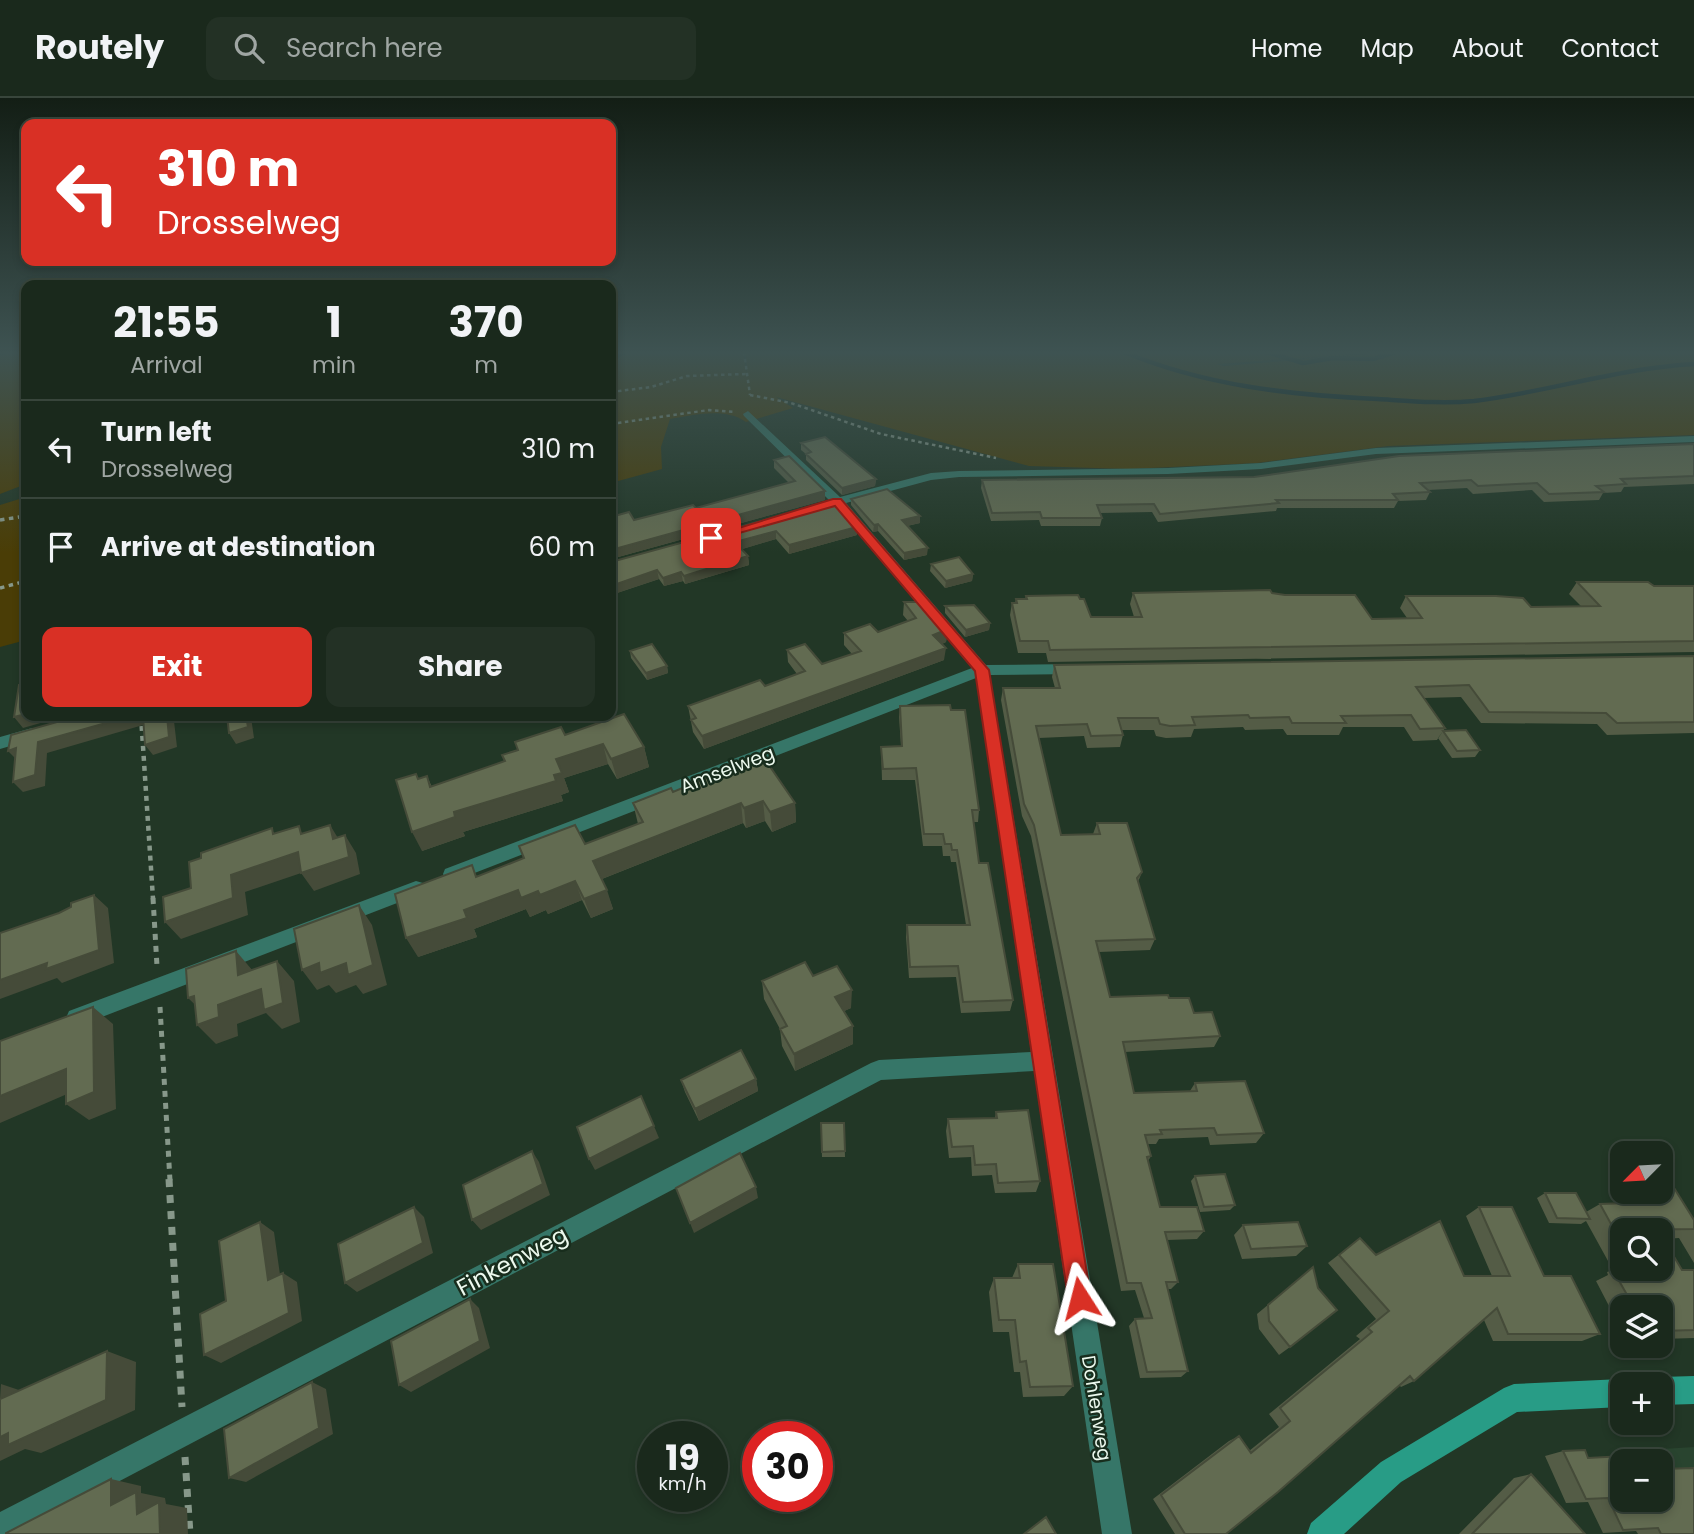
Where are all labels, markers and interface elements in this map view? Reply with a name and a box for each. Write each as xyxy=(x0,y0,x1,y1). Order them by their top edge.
search box xyxy=(206,17,696,80)
text: Routely xyxy=(35,24,164,71)
icon: search xyxy=(230,29,268,67)
text: Search here xyxy=(286,30,443,66)
text: Home xyxy=(1251,32,1323,65)
text: Map xyxy=(1361,32,1414,65)
text: About xyxy=(1452,32,1523,65)
text: Contact xyxy=(1561,32,1659,65)
text: 310 m xyxy=(157,135,299,203)
icon: left xyxy=(42,147,133,238)
text: Drosselweg xyxy=(157,200,341,245)
text: 21:55 xyxy=(113,293,220,352)
text: 1 xyxy=(326,293,342,352)
text: 370 xyxy=(448,293,524,352)
text: Arrival xyxy=(130,349,203,381)
text: min xyxy=(312,349,356,381)
text: m xyxy=(474,349,498,381)
text: Turn left xyxy=(101,414,212,450)
icon: left xyxy=(42,430,80,468)
text: 310 m xyxy=(521,431,595,467)
text: Drosselweg xyxy=(101,453,233,485)
pin xyxy=(681,508,741,568)
icon: arrive xyxy=(692,519,730,557)
icon: arrive xyxy=(42,528,80,566)
text: Arrive at destination xyxy=(101,529,376,565)
text: 60 m xyxy=(528,529,595,565)
button: Exit xyxy=(42,627,312,707)
button: Share xyxy=(326,627,595,707)
street label: Amselweg xyxy=(676,739,778,800)
north arrow xyxy=(1610,1141,1673,1204)
map controls xyxy=(1610,1141,1673,1512)
street label: Finkenweg xyxy=(451,1218,573,1304)
button: search xyxy=(1610,1218,1673,1281)
position arrow xyxy=(1043,1261,1117,1335)
button: layers xyxy=(1610,1295,1673,1358)
street label: Dohlenweg xyxy=(1075,1353,1118,1463)
button: + xyxy=(1610,1372,1673,1435)
speed limit sign: 30 xyxy=(742,1421,833,1512)
text: 19 xyxy=(665,1433,700,1482)
button: − xyxy=(1610,1449,1673,1512)
text: km/h xyxy=(659,1471,706,1496)

